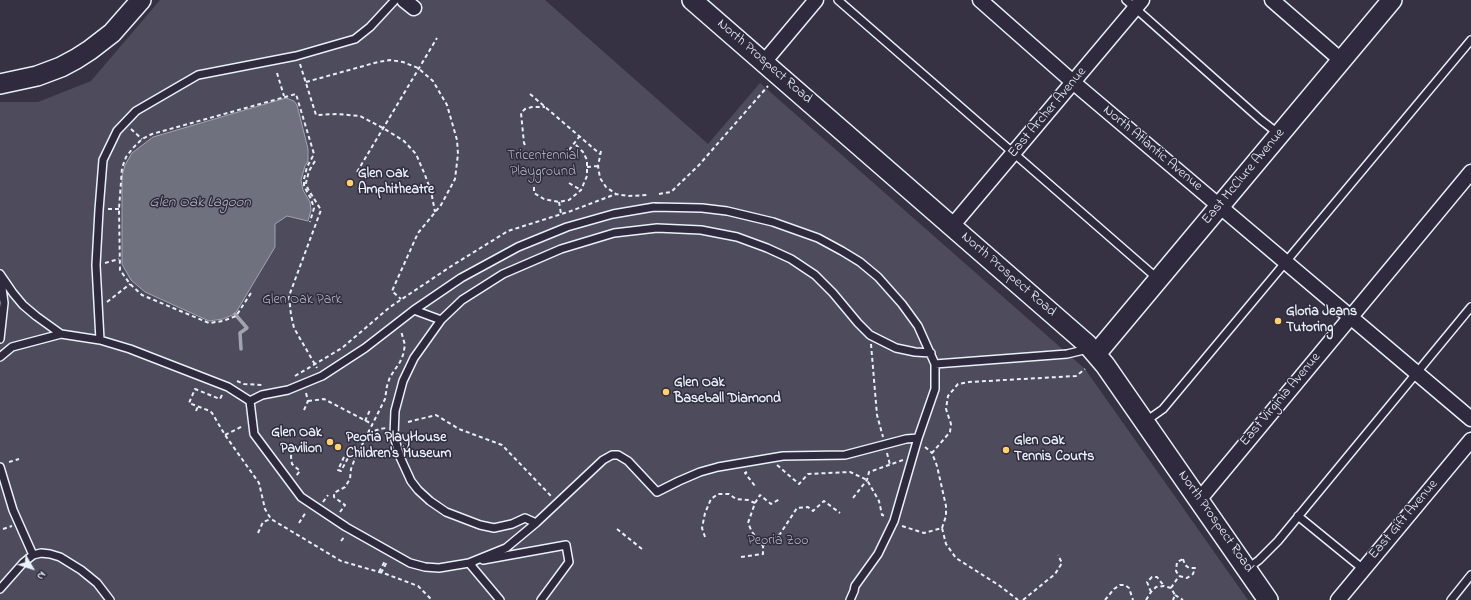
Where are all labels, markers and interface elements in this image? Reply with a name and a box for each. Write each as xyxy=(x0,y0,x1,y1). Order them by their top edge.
street label: North Prospect Road xyxy=(713,16,815,108)
street label: East Archer Avenue xyxy=(1005,64,1091,162)
street label: North Atlantic Avenue xyxy=(1099,102,1205,196)
street label: East McClure Avenue xyxy=(1199,126,1289,228)
park label: Tricentennial Playground xyxy=(507,149,579,182)
place label: Glen Oak Amphitheatre xyxy=(358,167,434,200)
marker: Glen Oak Amphitheatre xyxy=(345,178,355,188)
water label: Glen Oak Lagoon xyxy=(149,195,251,213)
street label: North Prospect Road xyxy=(957,229,1059,321)
park label: Glen Oak Park xyxy=(262,293,342,309)
place label: Gloria Jeans Tutoring xyxy=(1286,305,1357,338)
marker: Gloria Jeans Tutoring xyxy=(1273,316,1283,326)
street label: East Virginia Avenue xyxy=(1237,350,1325,450)
place label: Glen Oak Baseball Diamond xyxy=(674,376,781,408)
marker: Glen Oak Baseball Diamond xyxy=(661,387,671,397)
place label: Glen Oak Pavilion xyxy=(271,426,322,458)
place label: Peoria PlayHouse Children's Museum xyxy=(346,431,451,464)
place label: Glen Oak Tennis Courts xyxy=(1014,434,1094,466)
marker: Glen Oak Pavilion xyxy=(325,437,335,447)
marker: Peoria PlayHouse Children's Museum xyxy=(333,442,343,452)
marker: Glen Oak Tennis Courts xyxy=(1001,445,1011,455)
street label: North Prospect Road xyxy=(1174,468,1256,576)
street label: East Gift Avenue xyxy=(1366,477,1442,563)
park label: Peoria Zoo xyxy=(747,534,809,550)
north arrow xyxy=(12,548,52,588)
text: N xyxy=(33,568,50,583)

